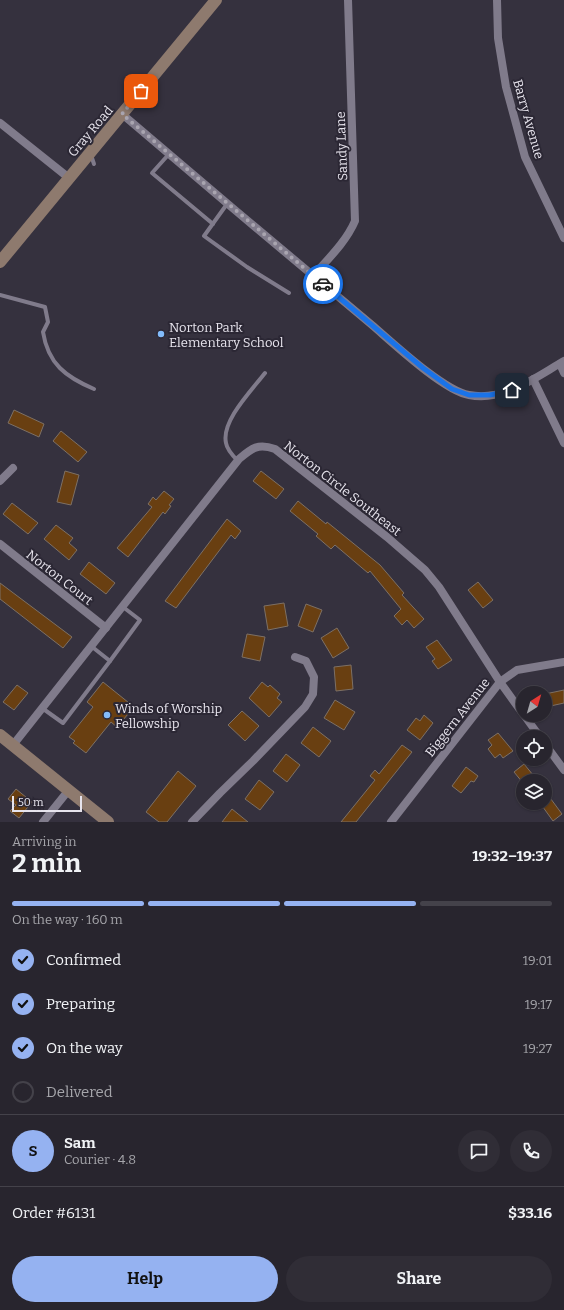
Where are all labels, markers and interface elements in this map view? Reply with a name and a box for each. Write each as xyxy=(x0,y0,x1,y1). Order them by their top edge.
pin xyxy=(124,74,158,108)
street label: Barry Avenue xyxy=(510,78,547,161)
icon: bag xyxy=(130,80,152,102)
street label: Gray Road xyxy=(65,103,116,160)
street label: Sandy Lane xyxy=(333,111,350,181)
courier xyxy=(303,264,343,304)
icon: car xyxy=(312,273,334,295)
place label: Norton Park Elementary School xyxy=(169,320,284,350)
marker: Norton Park Elementary School xyxy=(156,329,166,339)
pin xyxy=(495,373,529,407)
icon: home xyxy=(501,379,523,401)
street label: Norton Circle Southeast xyxy=(281,438,404,539)
street label: Norton Court xyxy=(23,547,96,608)
street label: Biggern Avenue xyxy=(422,675,493,760)
north arrow xyxy=(516,686,552,722)
map controls xyxy=(516,686,552,810)
place label: Winds of Worship Fellowship xyxy=(115,701,223,731)
marker: Winds of Worship Fellowship xyxy=(102,710,112,720)
button: locate xyxy=(516,730,552,766)
button: layers xyxy=(516,774,552,810)
scale bar xyxy=(12,794,82,813)
text: 50 m xyxy=(18,796,44,809)
text: Arriving in xyxy=(12,834,77,849)
text: 19:32–19:37 xyxy=(472,847,552,865)
text: 2 min xyxy=(12,848,81,879)
text: On the way · 160 m xyxy=(12,912,123,927)
icon: check xyxy=(12,949,34,971)
text: Confirmed xyxy=(46,951,121,969)
text: 19:01 xyxy=(523,953,552,968)
icon: check xyxy=(12,993,34,1015)
text: Preparing xyxy=(46,995,115,1013)
text: 19:17 xyxy=(525,997,552,1012)
icon: check xyxy=(12,1037,34,1059)
text: On the way xyxy=(46,1039,123,1057)
text: 19:27 xyxy=(523,1041,552,1056)
text: Delivered xyxy=(46,1083,113,1101)
button: chat xyxy=(458,1130,500,1172)
button: phone xyxy=(510,1130,552,1172)
text: Sam xyxy=(64,1134,96,1152)
text: S xyxy=(28,1142,38,1160)
text: Courier · 4.8 xyxy=(64,1152,136,1167)
text: Order #6131 xyxy=(12,1204,95,1222)
text: $33.16 xyxy=(508,1204,552,1222)
button: Help xyxy=(12,1256,278,1302)
button: Share xyxy=(286,1256,552,1302)

